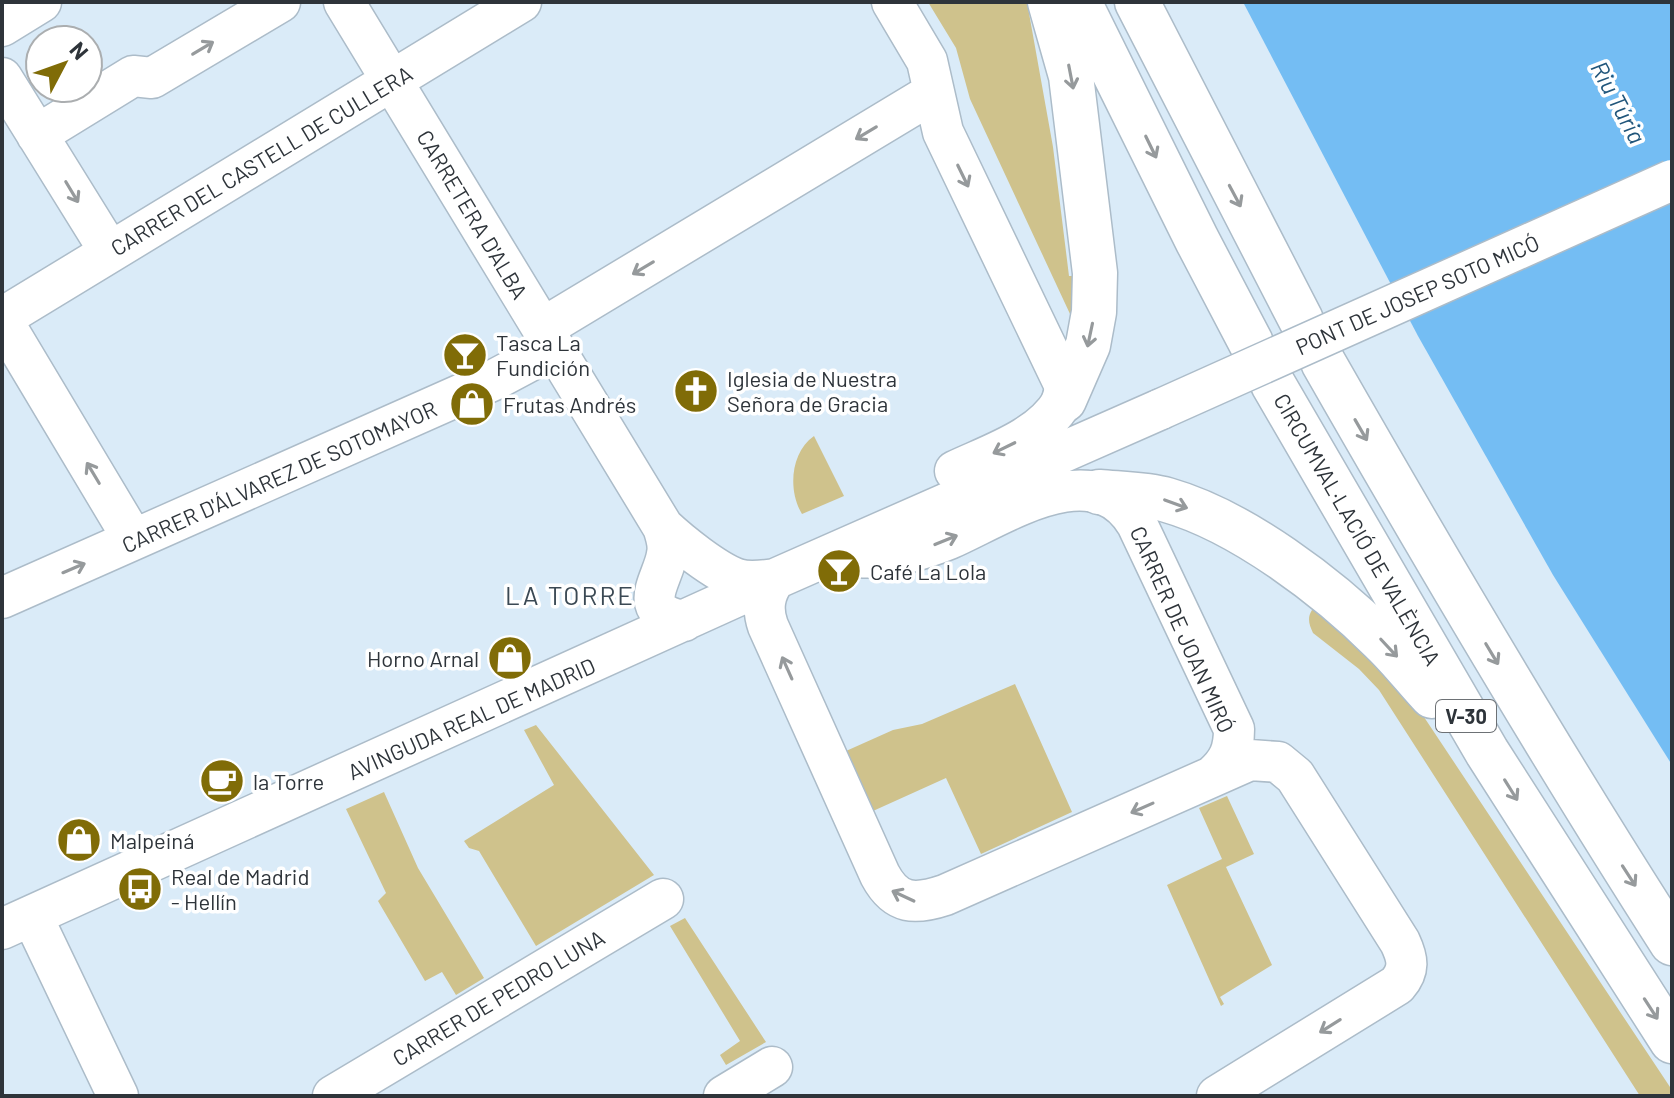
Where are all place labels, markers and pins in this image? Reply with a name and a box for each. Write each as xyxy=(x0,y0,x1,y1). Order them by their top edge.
place label: Tasca La Fundición xyxy=(496,329,590,380)
bar icon: Tasca La Fundición xyxy=(441,331,489,379)
place label: Iglesia de Nuestra Señora de Gracia xyxy=(727,365,897,416)
church icon: Iglesia de Nuestra Señora de Gracia xyxy=(672,367,720,415)
shop icon: Frutas Andrés xyxy=(448,380,496,428)
place label: Frutas Andrés xyxy=(503,391,636,417)
bar icon: Café La Lola xyxy=(815,547,863,595)
place label: Café La Lola xyxy=(870,558,986,584)
shop icon: Horno Arnal xyxy=(486,634,534,682)
place label: Horno Arnal xyxy=(367,645,479,671)
cafe icon: la Torre xyxy=(198,757,246,805)
place label: la Torre xyxy=(253,768,324,794)
shop icon: Malpeiná xyxy=(55,816,103,864)
place label: Malpeiná xyxy=(110,827,194,853)
place label: Real de Madrid - Hellín xyxy=(171,863,309,914)
bus stop icon: Real de Madrid - Hellín xyxy=(116,865,164,913)

